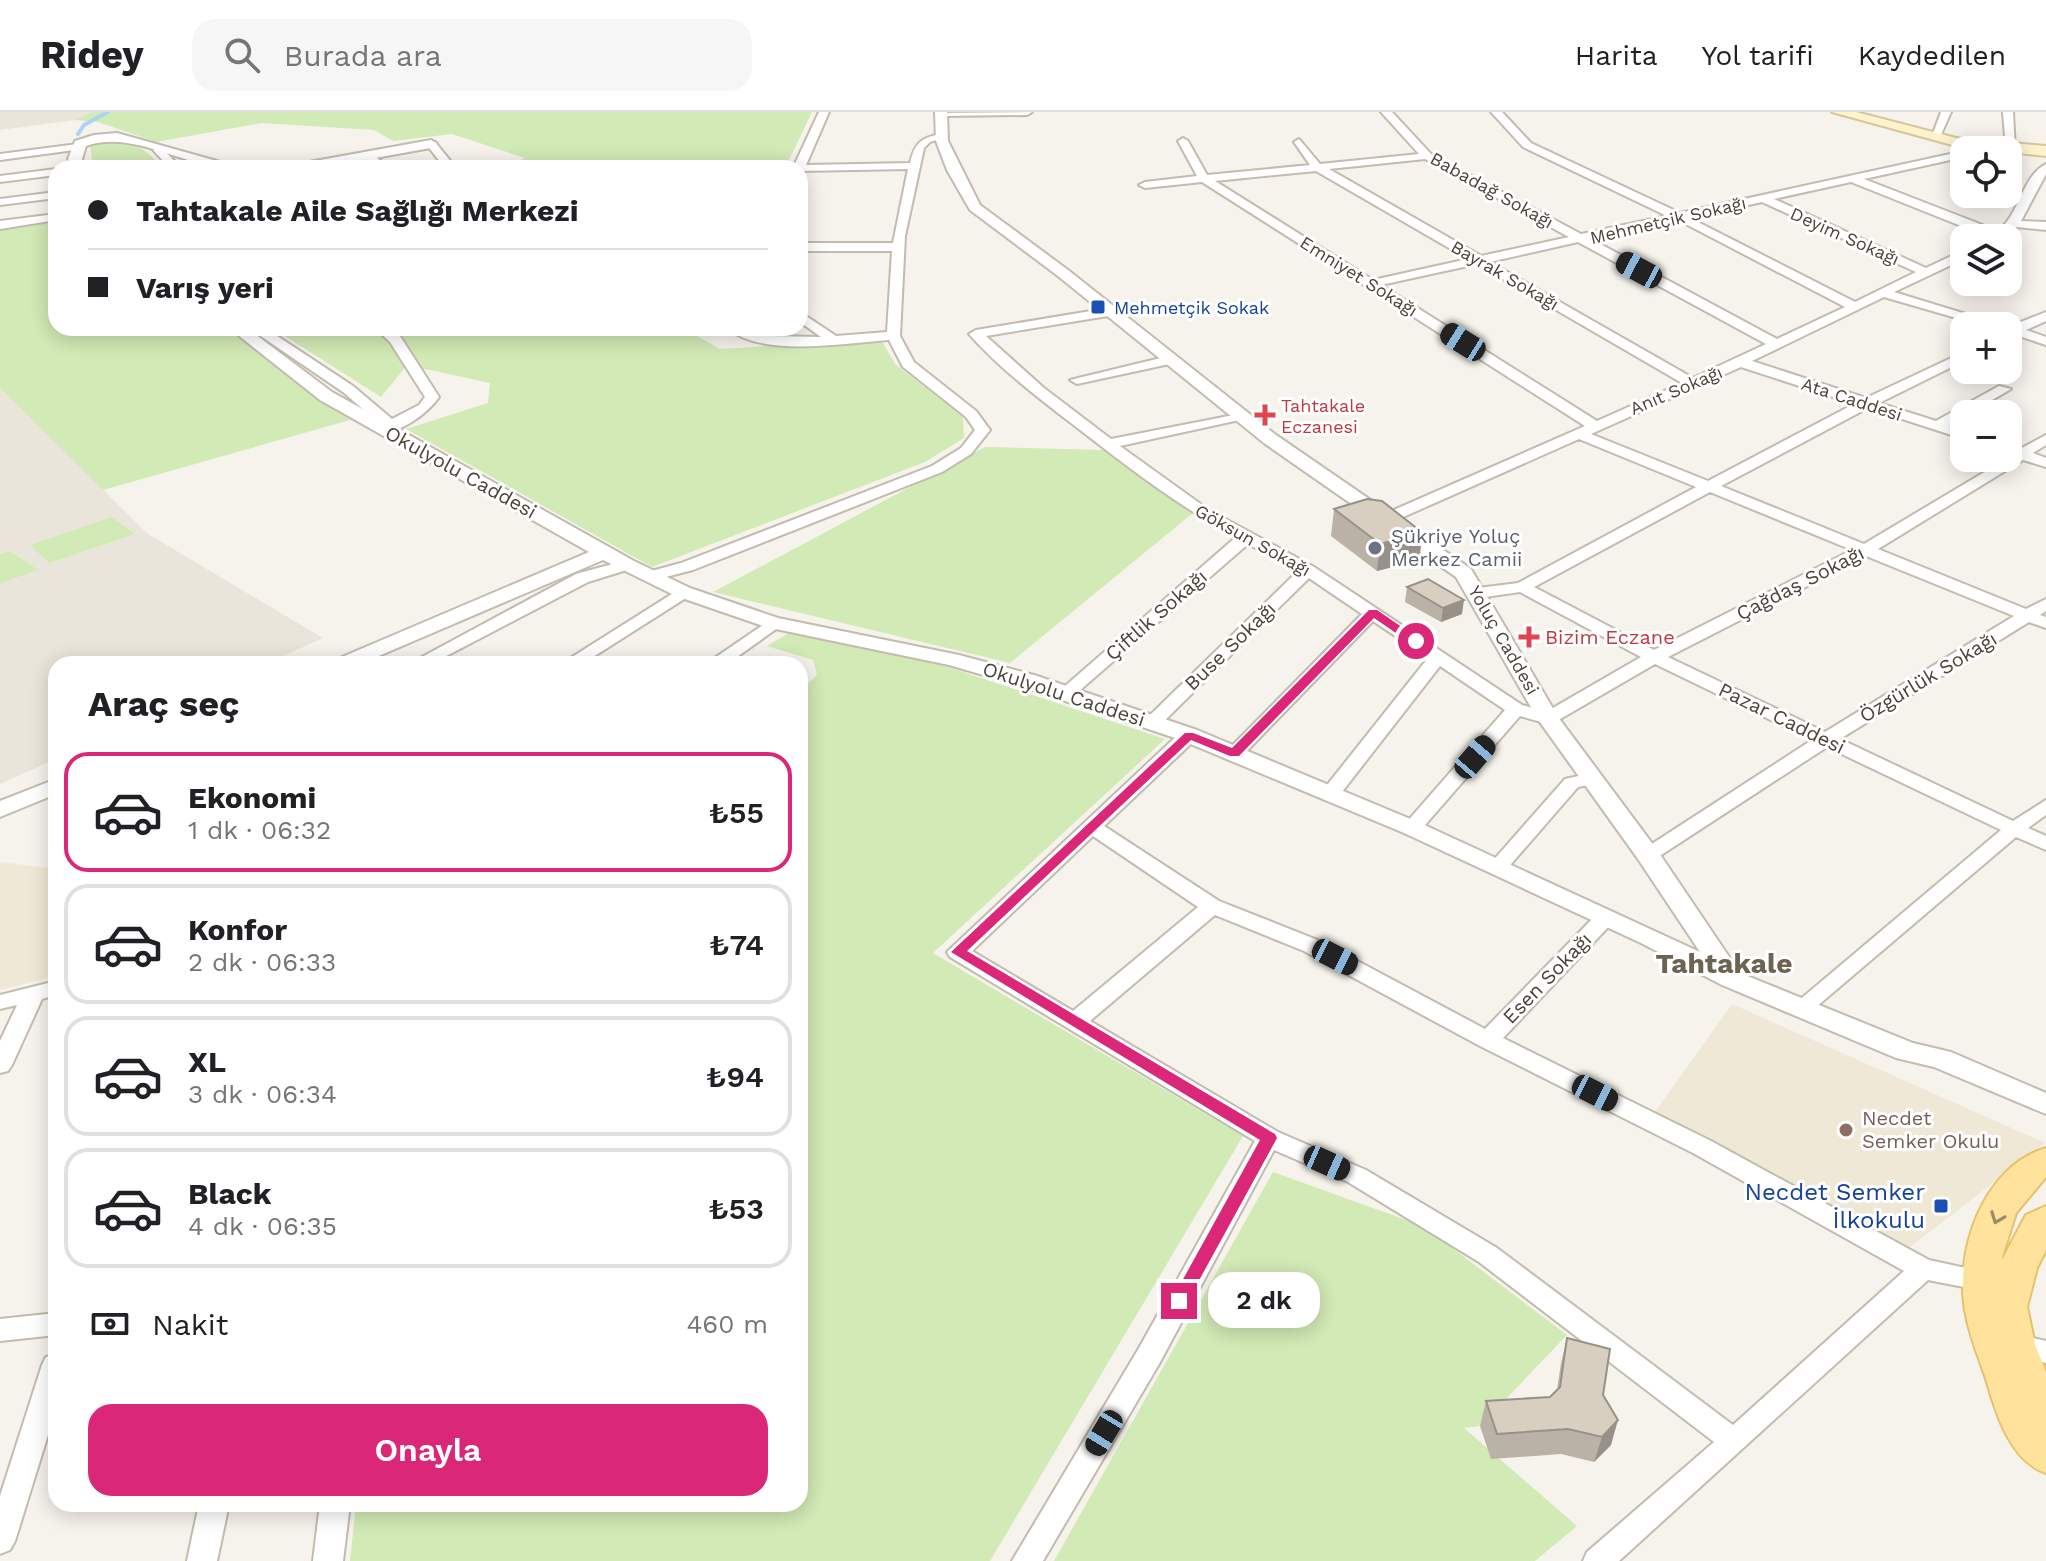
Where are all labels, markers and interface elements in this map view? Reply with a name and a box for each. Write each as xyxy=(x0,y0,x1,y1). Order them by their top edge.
search box xyxy=(192,19,752,91)
text: Ridey xyxy=(40,33,144,77)
icon: search xyxy=(220,33,264,77)
text: Burada ara xyxy=(284,38,442,73)
text: Harita xyxy=(1575,39,1657,72)
text: Yol tarifi xyxy=(1701,39,1814,72)
text: Kaydedilen xyxy=(1858,39,2006,72)
map controls xyxy=(1950,136,2022,472)
button: locate xyxy=(1950,136,2022,208)
street label: Babadağ Sokağı xyxy=(1427,147,1557,233)
street label: Mehmetçik Sokağı xyxy=(1588,192,1748,248)
text: Tahtakale Aile Sağlığı Merkezi xyxy=(136,193,578,228)
street label: Deyim Sokağı xyxy=(1787,203,1903,269)
button: layers xyxy=(1950,224,2022,296)
street label: Emniyet Sokağı xyxy=(1296,231,1422,321)
street label: Bayrak Sokağı xyxy=(1447,236,1563,314)
car xyxy=(1612,248,1666,292)
text: Varış yeri xyxy=(136,270,274,305)
place label: Mehmetçik Sokak xyxy=(1114,297,1269,318)
marker: Mehmetçik Sokak xyxy=(1089,298,1107,316)
button: + xyxy=(1950,312,2022,384)
car xyxy=(1436,319,1490,365)
street label: Anıt Sokağı xyxy=(1627,361,1725,419)
street label: Ata Caddesi xyxy=(1799,373,1905,425)
place label: Tahtakale Eczanesi xyxy=(1281,395,1365,437)
button: − xyxy=(1950,400,2022,472)
marker: Tahtakale Eczanesi xyxy=(1256,406,1274,424)
street label: Okulyolu Caddesi xyxy=(381,420,541,524)
street label: Göksun Sokağı xyxy=(1192,500,1314,580)
place label: Şükriye Yoluç Merkez Camii xyxy=(1391,524,1522,571)
marker: Şükriye Yoluç Merkez Camii xyxy=(1366,539,1384,557)
street label: Çağdaş Sokağı xyxy=(1732,540,1868,626)
street label: Çiftlik Sokağı xyxy=(1100,564,1212,666)
street label: Yoluç Caddesi xyxy=(1464,582,1544,698)
street label: Buse Sokağı xyxy=(1179,597,1281,695)
route start xyxy=(1398,623,1434,659)
place label: Bizim Eczane xyxy=(1545,625,1675,649)
street label: Özgürlük Sokağı xyxy=(1855,627,2001,727)
marker: Bizim Eczane xyxy=(1520,628,1538,646)
street label: Okulyolu Caddesi xyxy=(980,656,1148,732)
street label: Pazar Caddesi xyxy=(1715,677,1849,759)
text: Araç seç xyxy=(88,683,239,725)
car xyxy=(1450,731,1500,783)
icon: car xyxy=(92,776,164,848)
text: Ekonomi xyxy=(188,780,316,815)
text: ₺55 xyxy=(708,795,764,830)
text: 1 dk · 06:32 xyxy=(188,815,331,845)
icon: car xyxy=(92,908,164,980)
text: Konfor xyxy=(188,912,287,947)
text: ₺74 xyxy=(709,927,764,962)
street label: Esen Sokağı xyxy=(1498,927,1596,1029)
car xyxy=(1308,935,1362,979)
text: 2 dk · 06:33 xyxy=(188,947,336,977)
district label: Tahtakale xyxy=(1656,947,1792,980)
icon: car xyxy=(92,1040,164,1112)
text: XL xyxy=(188,1044,226,1079)
text: ₺94 xyxy=(706,1059,764,1094)
car xyxy=(1568,1071,1622,1115)
text: 3 dk · 06:34 xyxy=(188,1079,337,1109)
place label: Necdet Semker Okulu xyxy=(1862,1106,1999,1153)
marker: Necdet Semker Okulu xyxy=(1837,1121,1855,1139)
car xyxy=(1300,1142,1354,1184)
icon: car xyxy=(92,1172,164,1244)
text: Black xyxy=(188,1176,272,1211)
place label: Necdet Semker İlkokulu xyxy=(1745,1178,1925,1234)
text: ₺53 xyxy=(708,1191,764,1226)
marker: Necdet Semker İlkokulu xyxy=(1932,1197,1950,1215)
one-way arrow xyxy=(1990,1210,2007,1224)
text: 4 dk · 06:35 xyxy=(188,1211,337,1241)
callout: 2 dk xyxy=(1207,1273,1319,1329)
route end xyxy=(1161,1283,1197,1319)
text: 2 dk xyxy=(1236,1285,1292,1315)
icon: cash xyxy=(88,1302,132,1346)
text: Nakit xyxy=(152,1307,228,1342)
text: 460 m xyxy=(686,1309,768,1339)
button: Onayla xyxy=(88,1404,768,1496)
car xyxy=(1081,1406,1127,1460)

